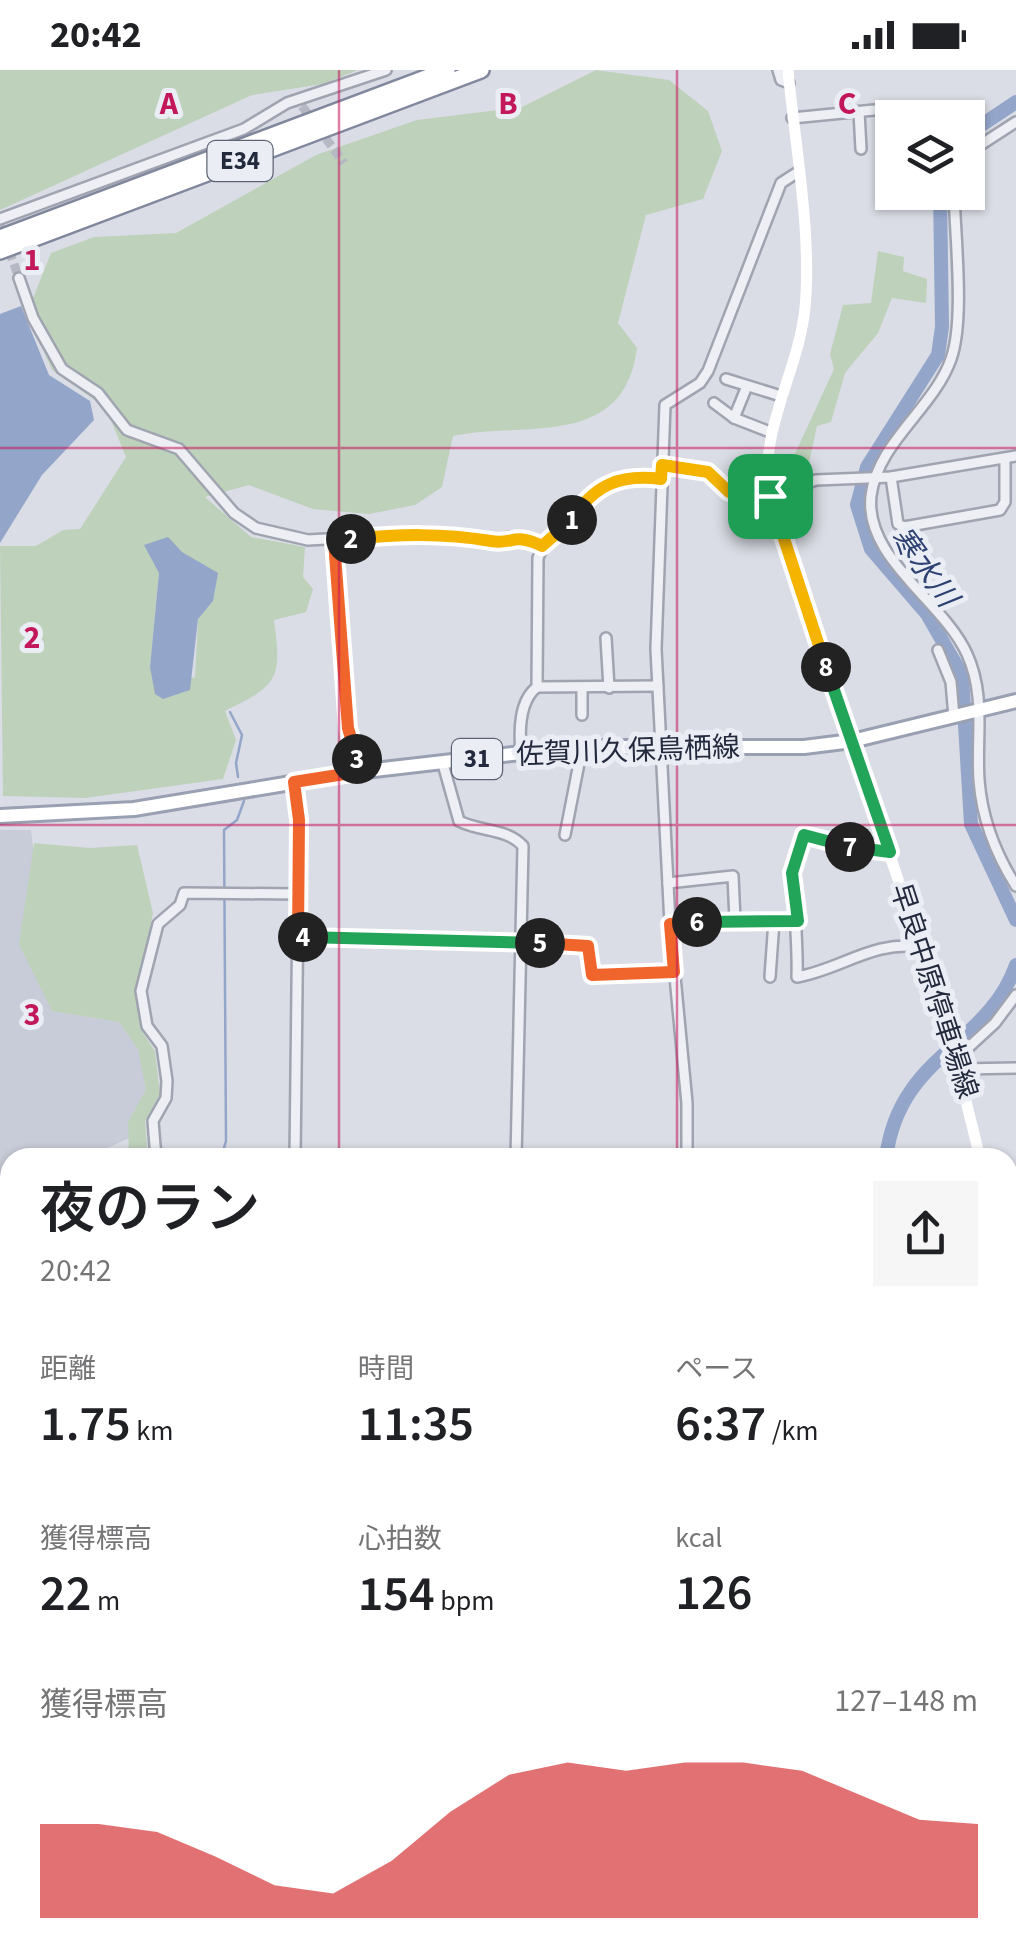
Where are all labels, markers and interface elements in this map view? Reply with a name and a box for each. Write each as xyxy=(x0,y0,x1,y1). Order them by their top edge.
text: 20:42 xyxy=(50,8,142,62)
text: A xyxy=(159,81,179,127)
text: B xyxy=(498,81,518,127)
text: C xyxy=(838,81,856,127)
map controls xyxy=(875,100,985,210)
button: layers xyxy=(875,100,985,210)
road number: E34 xyxy=(208,141,272,181)
text: 1 xyxy=(24,237,40,283)
pin xyxy=(728,454,813,539)
icon: arrive xyxy=(743,469,798,524)
pin: 1 xyxy=(547,495,597,545)
text: 1 xyxy=(565,500,579,540)
pin: 2 xyxy=(326,514,376,564)
water label: 寒水川 xyxy=(880,518,970,618)
text: 2 xyxy=(344,519,358,559)
text: 2 xyxy=(24,615,40,661)
pin: 8 xyxy=(801,642,851,692)
text: 8 xyxy=(819,647,833,687)
street label: 佐賀川久保鳥栖線 xyxy=(515,727,741,775)
pin: 3 xyxy=(332,734,382,784)
text: 3 xyxy=(350,739,364,779)
road number: 31 xyxy=(452,739,502,779)
pin: 7 xyxy=(825,822,875,872)
text: 7 xyxy=(843,827,857,867)
street label: 早良中原停車場線 xyxy=(880,878,988,1104)
pin: 6 xyxy=(672,897,722,947)
text: 6 xyxy=(690,902,704,942)
pin: 4 xyxy=(278,912,328,962)
text: 4 xyxy=(296,917,310,957)
pin: 5 xyxy=(515,918,565,968)
text: 5 xyxy=(533,923,547,963)
text: 3 xyxy=(24,992,40,1038)
text: 夜のラン xyxy=(40,1171,260,1249)
button: share xyxy=(873,1181,978,1286)
text: 20:42 xyxy=(40,1248,112,1294)
text: 距離 xyxy=(40,1349,96,1389)
text: 時間 xyxy=(358,1349,414,1389)
text: ペース xyxy=(675,1349,758,1389)
text: 1.75 xyxy=(40,1389,131,1460)
text: 11:35 xyxy=(358,1389,474,1460)
text: 6:37 xyxy=(675,1389,766,1460)
text: km xyxy=(131,1411,173,1451)
text: /km xyxy=(766,1411,819,1451)
text: kcal xyxy=(675,1518,722,1558)
text: 獲得標高 xyxy=(40,1519,152,1559)
text: 心拍数 xyxy=(358,1519,442,1559)
text: 126 xyxy=(675,1558,752,1629)
text: 22 xyxy=(40,1559,91,1630)
text: 154 xyxy=(358,1559,435,1630)
text: m xyxy=(91,1581,120,1621)
text: bpm xyxy=(435,1581,494,1621)
text: 127–148 m xyxy=(834,1678,978,1724)
text: 獲得標高 xyxy=(40,1682,168,1728)

